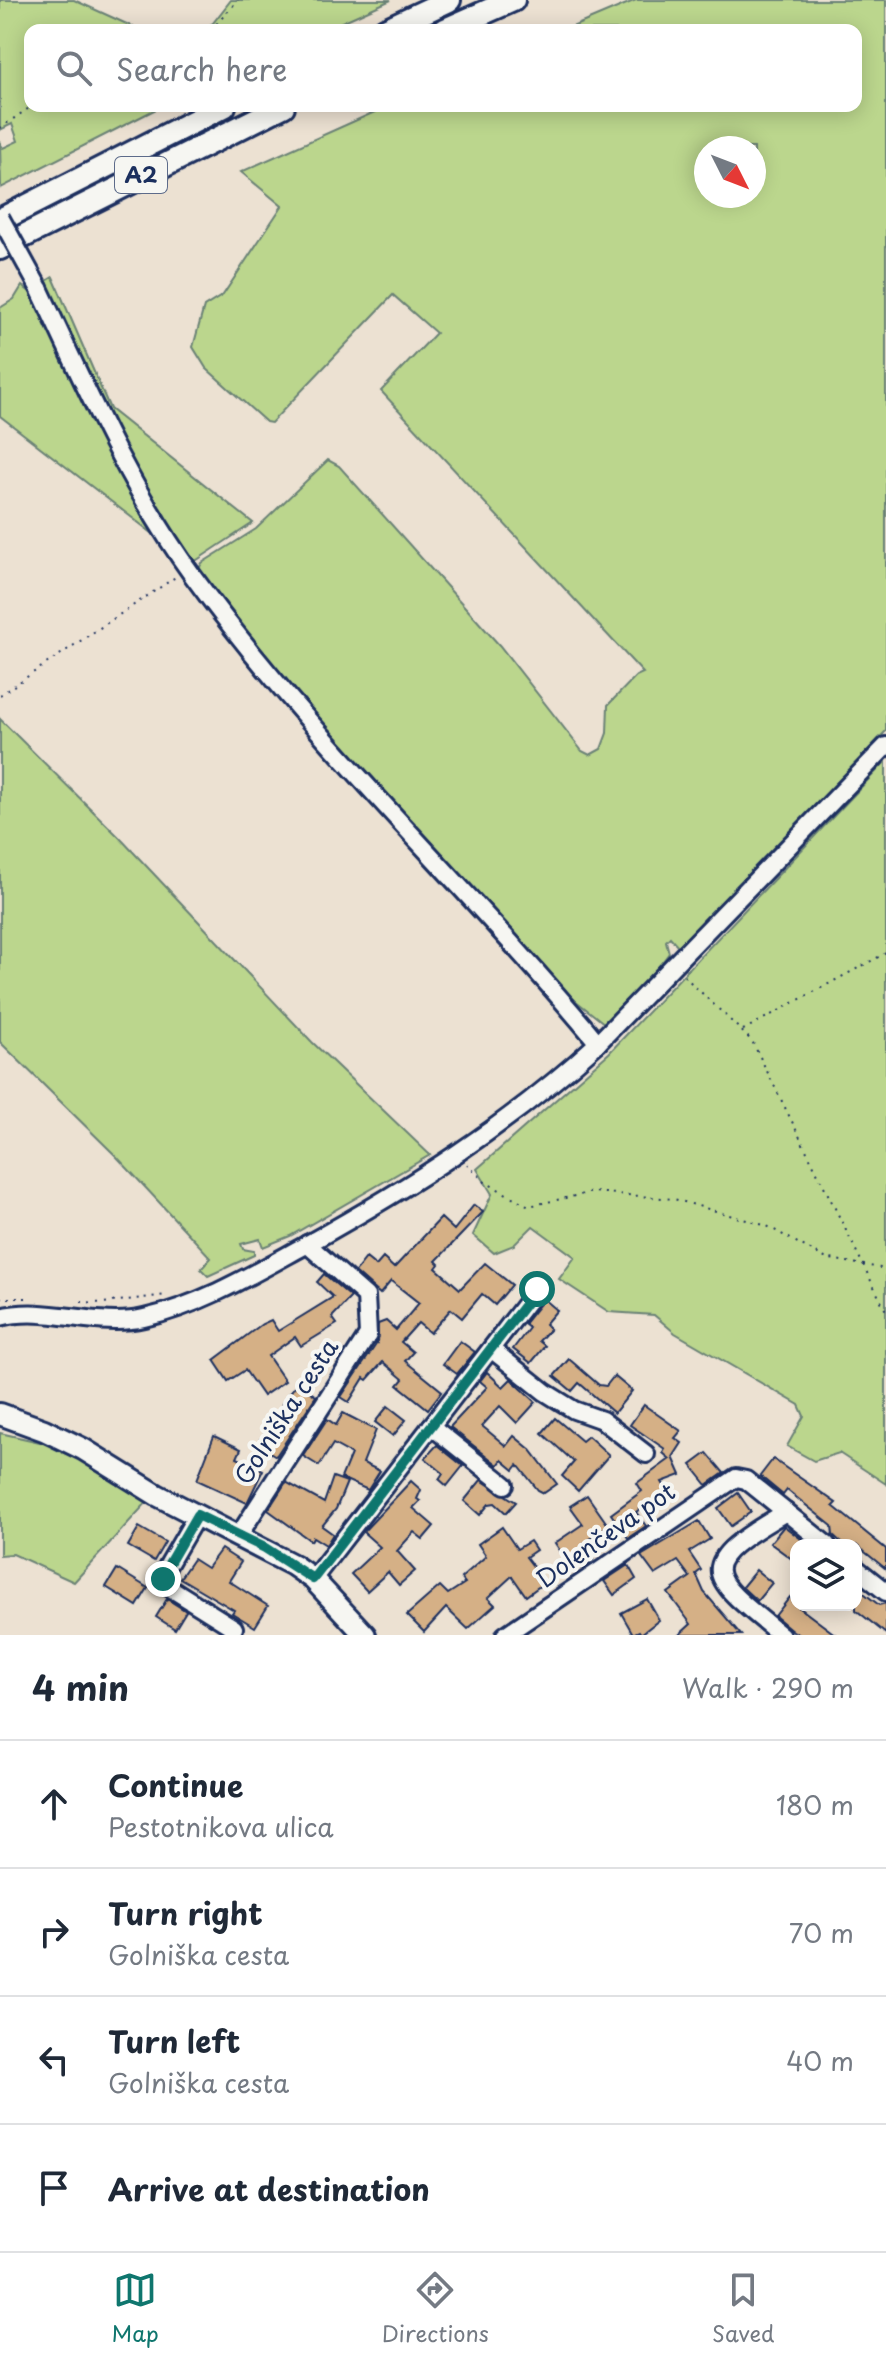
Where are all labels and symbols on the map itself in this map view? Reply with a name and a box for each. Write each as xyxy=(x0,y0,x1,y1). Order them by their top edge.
north arrow xyxy=(694,136,766,208)
road number: A2 xyxy=(115,157,167,193)
route start xyxy=(519,1271,555,1307)
street label: Golniška cesta xyxy=(225,1331,346,1491)
street label: Dolenčeva pot xyxy=(528,1473,682,1596)
route end xyxy=(145,1561,181,1597)

